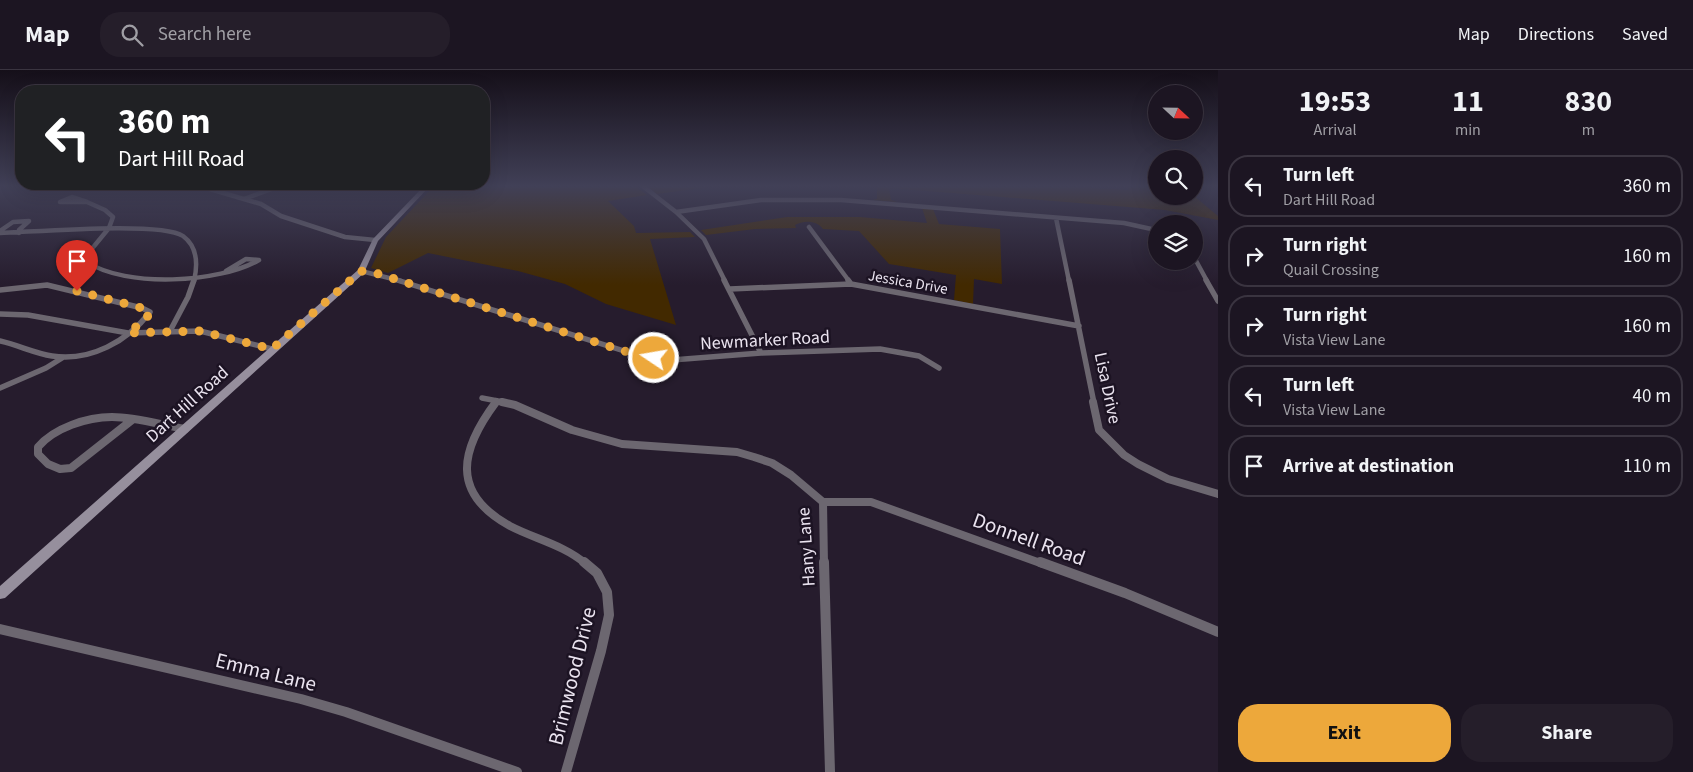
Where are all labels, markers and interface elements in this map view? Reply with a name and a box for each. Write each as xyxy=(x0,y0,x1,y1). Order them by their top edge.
search box xyxy=(100,12,450,57)
text: Map xyxy=(25,17,70,52)
icon: search xyxy=(118,21,146,49)
text: Search here xyxy=(158,21,251,48)
text: Map xyxy=(1458,22,1490,47)
text: Directions xyxy=(1518,22,1594,47)
text: Saved xyxy=(1622,22,1668,47)
text: 19:53 xyxy=(1299,80,1371,123)
text: 11 xyxy=(1452,80,1484,123)
text: 830 xyxy=(1565,80,1612,123)
north arrow xyxy=(1148,85,1202,140)
map controls xyxy=(1148,85,1203,270)
text: 360 m xyxy=(118,97,210,147)
icon: left xyxy=(35,105,100,170)
text: Arrival xyxy=(1314,119,1357,141)
text: min xyxy=(1455,119,1481,141)
text: m xyxy=(1582,119,1595,141)
text: Dart Hill Road xyxy=(118,143,245,175)
button: search xyxy=(1148,150,1203,205)
text: Turn left xyxy=(1283,162,1354,189)
icon: left xyxy=(1240,172,1268,200)
text: 360 m xyxy=(1623,173,1671,200)
text: Dart Hill Road xyxy=(1283,189,1375,211)
button: layers xyxy=(1148,215,1203,270)
text: Turn right xyxy=(1283,232,1367,259)
pin xyxy=(56,240,98,291)
icon: right xyxy=(1240,242,1268,270)
text: 160 m xyxy=(1623,243,1671,270)
icon: arrive xyxy=(63,247,91,275)
text: Quail Crossing xyxy=(1283,259,1379,281)
street label: Jessica Drive xyxy=(866,265,949,300)
text: Turn right xyxy=(1283,302,1367,329)
icon: right xyxy=(1240,312,1268,340)
text: 160 m xyxy=(1623,313,1671,340)
street label: Newmarker Road xyxy=(700,325,831,356)
text: Vista View Lane xyxy=(1283,329,1385,351)
position arrow xyxy=(627,331,679,383)
street label: Lisa Drive xyxy=(1088,350,1127,426)
street label: Dart Hill Road xyxy=(140,360,234,448)
text: Turn left xyxy=(1283,372,1354,399)
icon: left xyxy=(1240,382,1268,410)
text: 40 m xyxy=(1633,383,1671,410)
text: Vista View Lane xyxy=(1283,399,1385,421)
icon: arrive xyxy=(1240,452,1268,480)
text: Arrive at destination xyxy=(1283,453,1454,480)
text: 110 m xyxy=(1623,453,1671,480)
street label: Donnell Road xyxy=(969,505,1089,573)
street label: Hany Lane xyxy=(791,506,822,587)
street label: Brimwood Drive xyxy=(540,604,604,748)
street label: Emma Lane xyxy=(212,645,320,699)
button: Exit xyxy=(1238,704,1451,762)
button: Share xyxy=(1461,704,1673,762)

